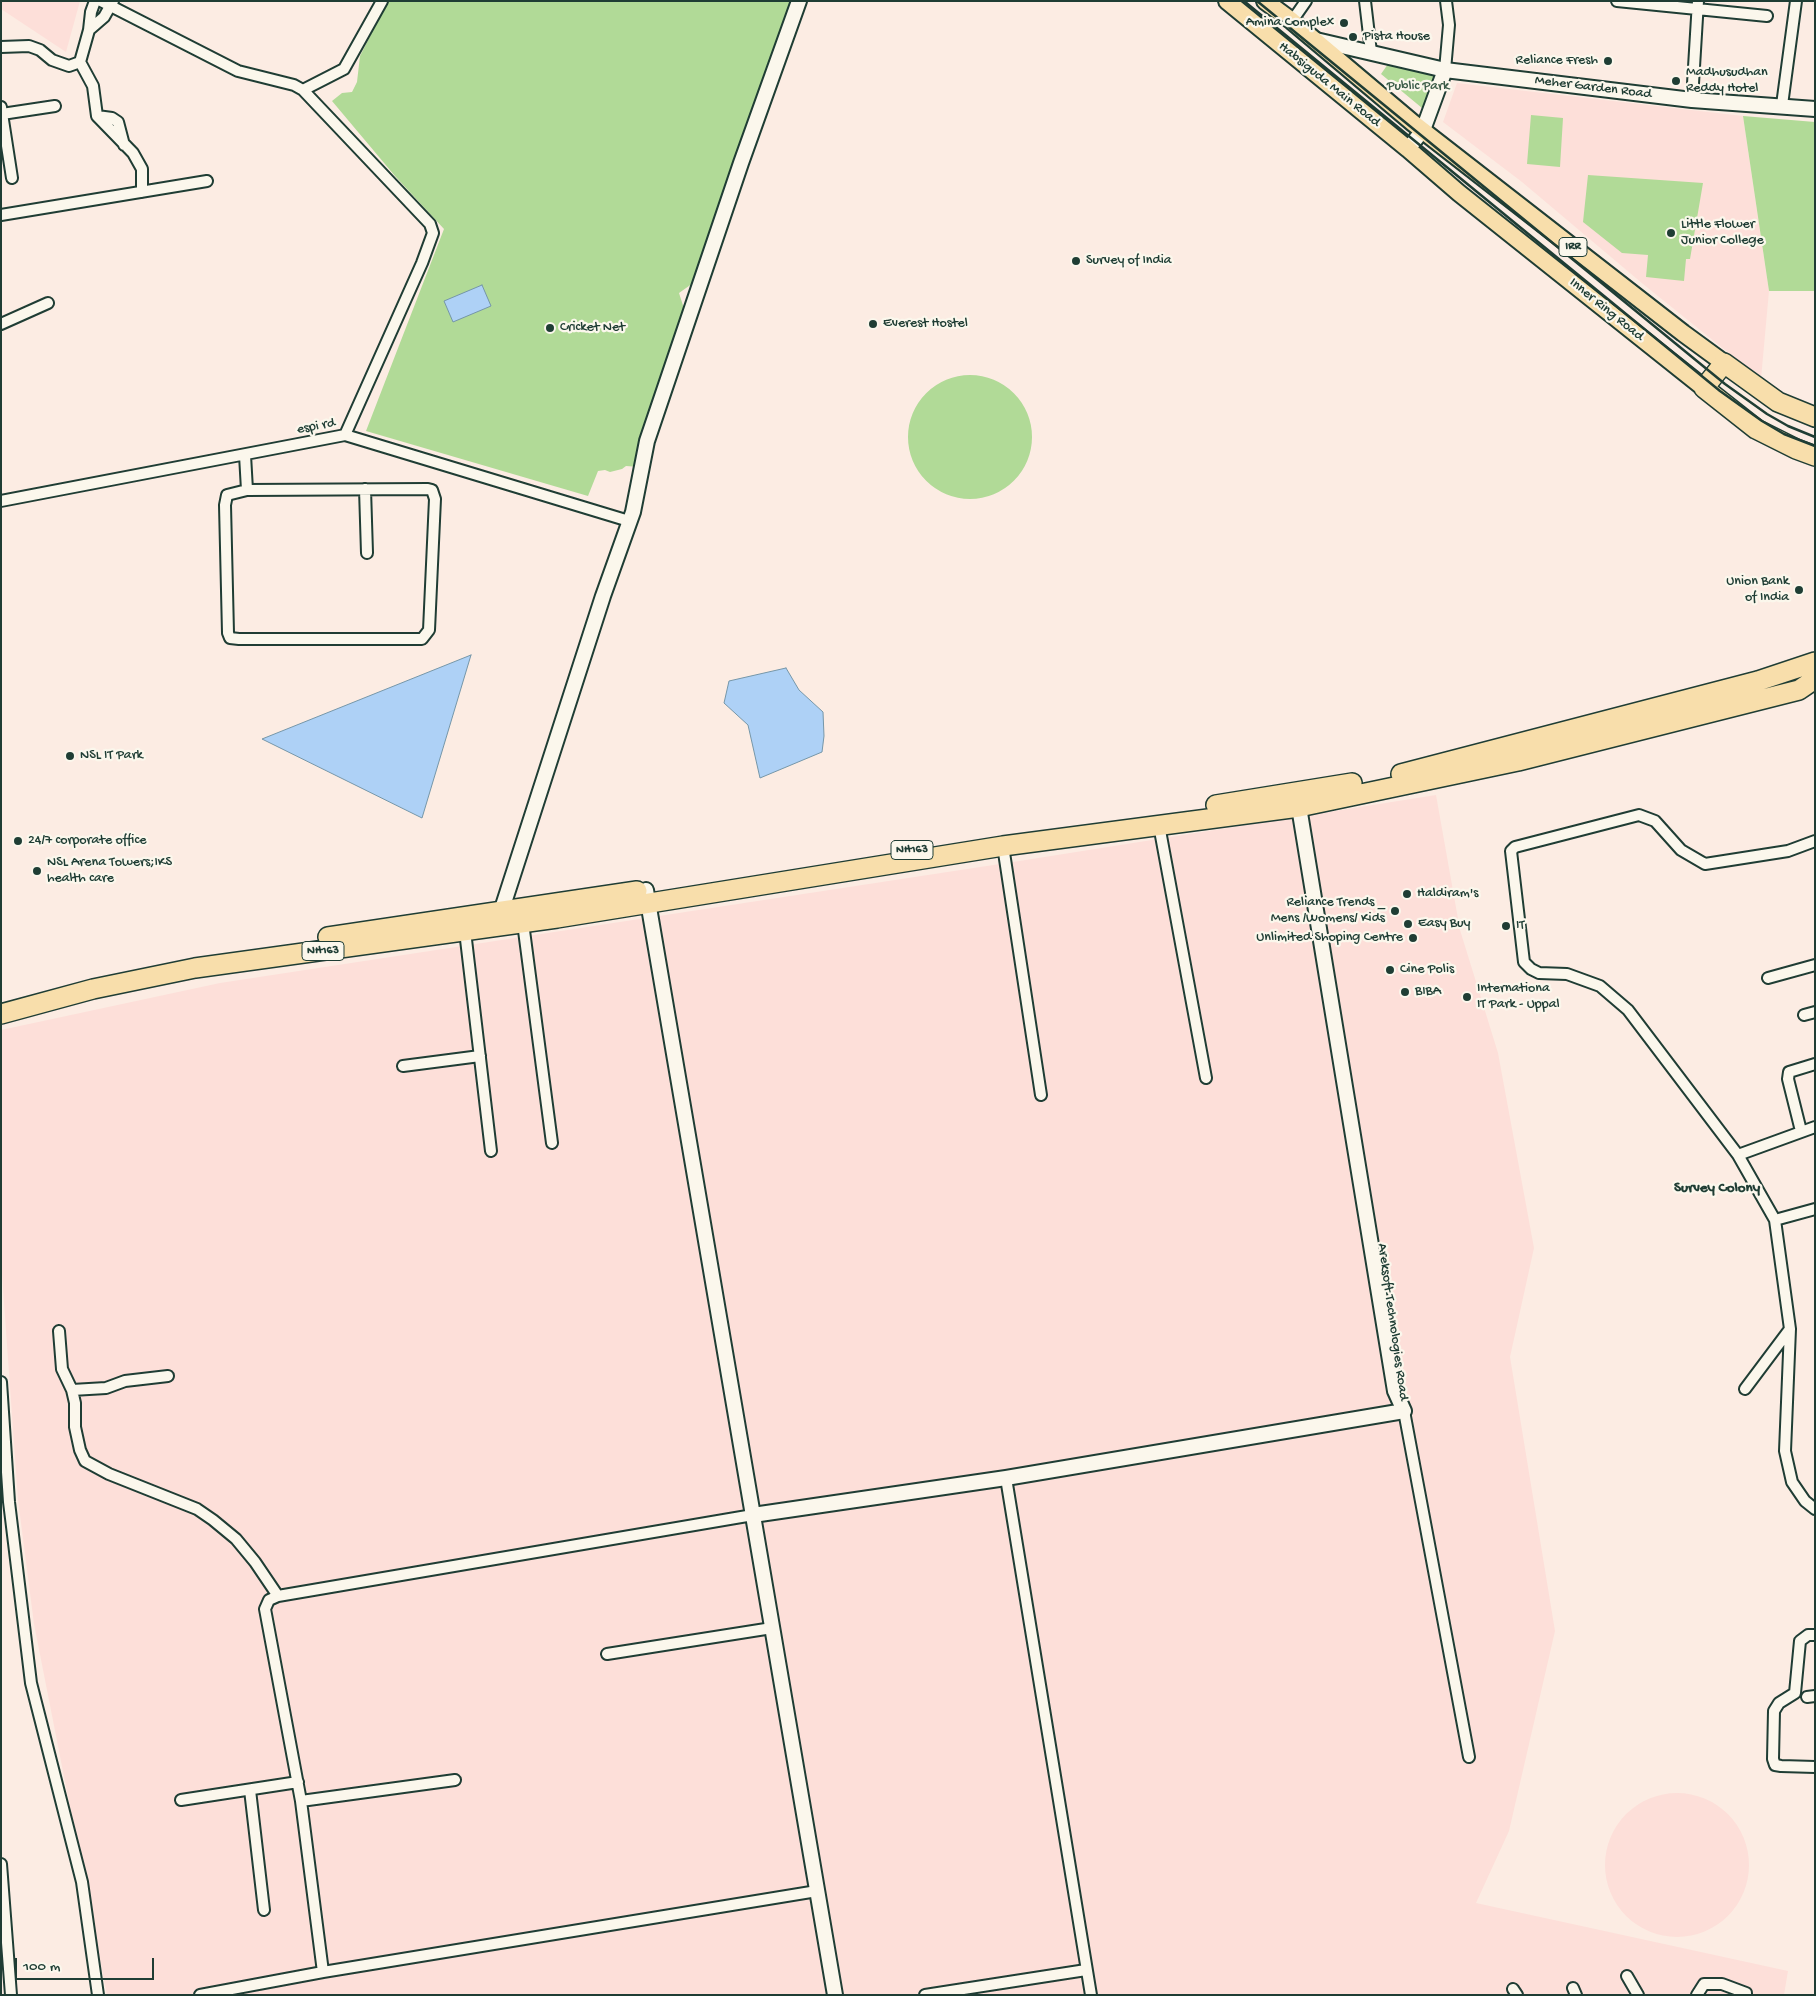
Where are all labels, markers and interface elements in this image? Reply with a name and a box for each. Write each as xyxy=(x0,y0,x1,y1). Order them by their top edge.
place label: Amina Complex xyxy=(1246,15,1334,31)
marker: Amina Complex xyxy=(1338,17,1350,29)
place label: Pista House xyxy=(1363,29,1430,45)
marker: Pista House xyxy=(1347,31,1359,43)
street label: Habsiguda Main Road xyxy=(1275,39,1383,131)
place label: Reliance Fresh xyxy=(1516,53,1598,69)
marker: Reliance Fresh xyxy=(1602,55,1614,67)
place label: Madhusudhan Reddy Hotel xyxy=(1686,65,1768,98)
street label: Meher Garden Road xyxy=(1534,73,1652,103)
marker: Madhusudhan Reddy Hotel xyxy=(1670,75,1682,87)
park label: Public Park xyxy=(1387,79,1449,95)
place label: Little Flower Junior College xyxy=(1681,217,1764,250)
marker: Little Flower Junior College xyxy=(1665,227,1677,239)
road number: IRR xyxy=(1559,238,1587,256)
place label: Survey of India xyxy=(1086,253,1172,269)
marker: Survey of India xyxy=(1070,255,1082,267)
street label: Inner Ring Road xyxy=(1565,275,1647,345)
place label: Everest Hostel xyxy=(883,316,968,332)
marker: Everest Hostel xyxy=(867,318,879,330)
place label: Cricket Net xyxy=(560,320,625,336)
marker: Cricket Net xyxy=(544,322,556,334)
street label: espi rd xyxy=(295,415,337,439)
place label: Union Bank of India xyxy=(1726,574,1789,606)
marker: Union Bank of India xyxy=(1793,584,1805,596)
place label: NSL IT Park xyxy=(80,748,143,764)
marker: NSL IT Park xyxy=(64,750,76,762)
place label: 24/7 corporate office xyxy=(28,833,146,849)
marker: 24/7 corporate office xyxy=(12,835,24,847)
road number: NH163 xyxy=(891,840,933,860)
place label: NSL Arena Towers;IKS health care xyxy=(47,855,172,888)
marker: NSL Arena Towers;IKS health care xyxy=(31,865,43,877)
place label: Haldiram's xyxy=(1417,886,1478,902)
marker: Haldiram's xyxy=(1401,888,1413,900)
place label: Reliance Trends _ Mens /Womens/ Kids xyxy=(1271,895,1385,928)
marker: Reliance Trends _ Mens /Womens/ Kids xyxy=(1389,905,1401,917)
place label: Easy Buy xyxy=(1418,916,1470,932)
marker: Easy Buy xyxy=(1402,918,1414,930)
place label: IT xyxy=(1516,918,1525,934)
marker: IT xyxy=(1500,920,1512,932)
place label: Unlimited Shoping Centre xyxy=(1256,930,1403,946)
marker: Unlimited Shoping Centre xyxy=(1407,932,1419,944)
road number: NH163 xyxy=(302,941,344,960)
place label: Cine Polis xyxy=(1400,962,1454,978)
marker: Cine Polis xyxy=(1384,964,1396,976)
place label: Internationa IT Park - Uppal xyxy=(1477,981,1560,1014)
place label: BIBA xyxy=(1415,984,1441,1000)
marker: BIBA xyxy=(1399,986,1411,998)
marker: Internationa IT Park - Uppal xyxy=(1461,991,1473,1003)
district label: Survey Colony xyxy=(1674,1180,1760,1198)
street label: Areksoft Technologies Road xyxy=(1373,1242,1411,1402)
scale bar xyxy=(18,1948,156,1980)
text: 100 m xyxy=(23,1958,60,1976)

